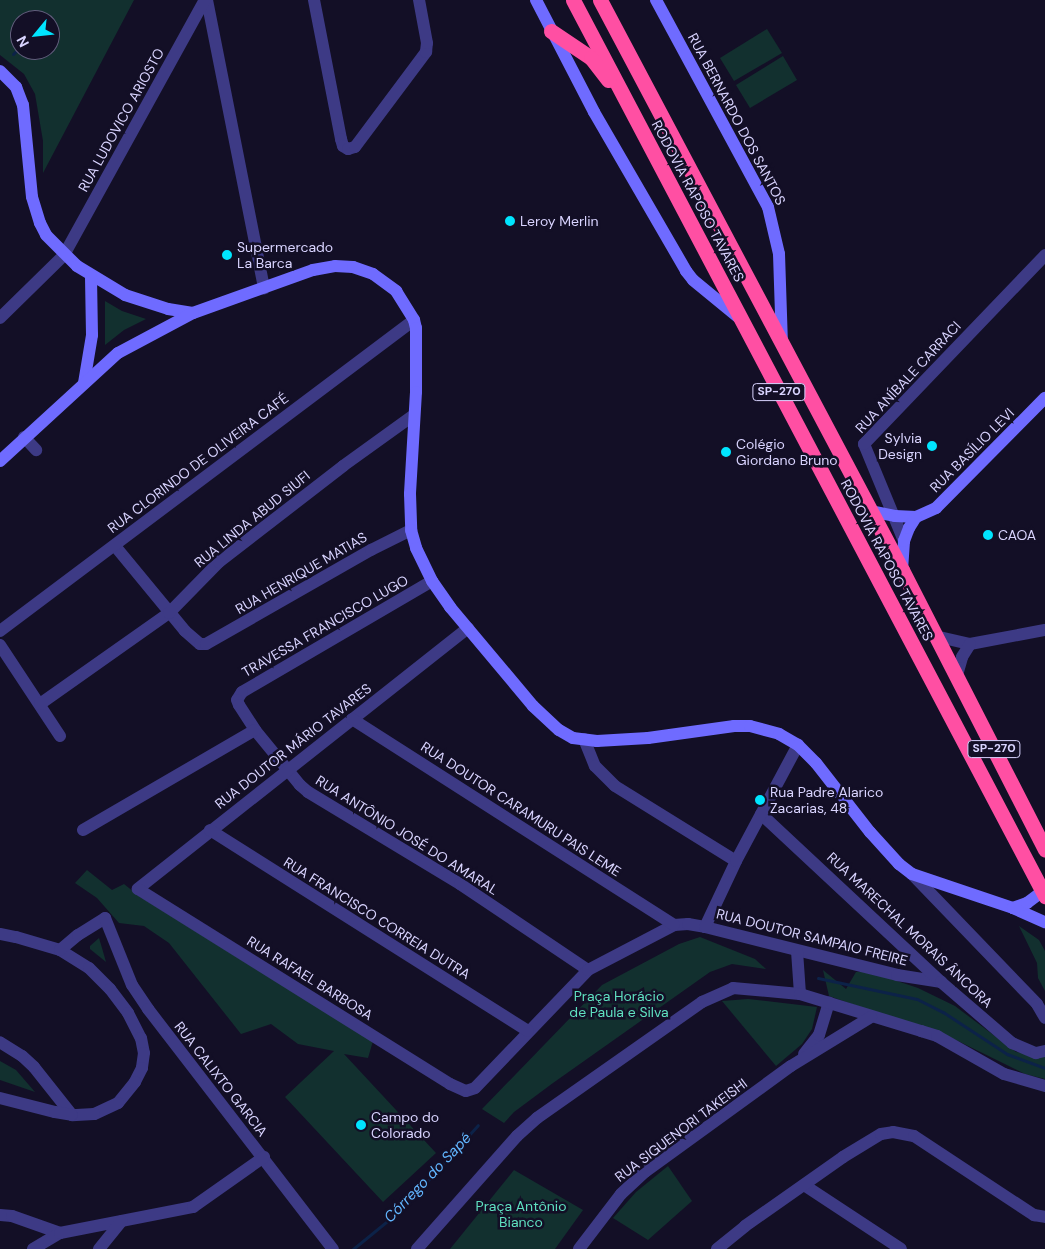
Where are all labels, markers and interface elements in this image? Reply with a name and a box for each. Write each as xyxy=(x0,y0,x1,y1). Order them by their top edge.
north arrow xyxy=(10,10,60,60)
street label: RUA BERNARDO DOS SANTOS xyxy=(685,30,789,208)
text: N xyxy=(12,33,33,50)
street label: RUA LUDOVICO ARIOSTO xyxy=(75,45,167,195)
street label: RODOVIA RAPOSO TAVARES xyxy=(648,117,748,285)
place label: Leroy Merlin xyxy=(520,213,599,229)
marker: Leroy Merlin xyxy=(504,215,516,227)
place label: Supermercado La Barca xyxy=(237,239,333,272)
marker: Supermercado La Barca xyxy=(221,249,233,261)
street label: RUA ANÍBALE CARRACI xyxy=(852,318,964,436)
road number: SP-270 xyxy=(752,382,806,402)
street label: RUA CLORINDO DE OLIVEIRA CAFÉ xyxy=(104,389,292,537)
street label: RUA BASÍLIO LEVI xyxy=(926,404,1018,496)
place label: Sylvia Design xyxy=(878,430,922,462)
place label: Colégio Giordano Bruno xyxy=(736,436,838,468)
marker: Sylvia Design xyxy=(926,440,938,452)
marker: Colégio Giordano Bruno xyxy=(720,446,732,458)
street label: RUA LINDA ABUD SIUFI xyxy=(191,467,313,571)
street label: RODOVIA RAPOSO TAVARES xyxy=(837,476,937,644)
place label: CAOA xyxy=(998,527,1036,543)
street label: RUA HENRIQUE MATIAS xyxy=(232,528,370,618)
marker: CAOA xyxy=(982,529,994,541)
street label: TRAVESSA FRANCISCO LUGO xyxy=(239,571,411,681)
street label: RUA DOUTOR MÁRIO TAVARES xyxy=(212,680,374,812)
street label: RUA DOUTOR CARAMURU PAIS LEME xyxy=(418,738,624,880)
road number: SP-270 xyxy=(966,740,1022,759)
street label: RUA ANTÔNIO JOSÉ DO AMARAL xyxy=(313,772,501,898)
place label: Rua Padre Alarico Zacarias, 48 xyxy=(770,784,883,816)
marker: Rua Padre Alarico Zacarias, 48 xyxy=(754,794,766,806)
street label: RUA MARECHAL MORAIS ÂNCORA xyxy=(824,849,996,1011)
street label: RUA FRANCISCO CORREIA DUTRA xyxy=(281,853,473,983)
street label: RUA DOUTOR SAMPAIO FREIRE xyxy=(715,905,909,969)
street label: RUA RAFAEL BARBOSA xyxy=(244,932,376,1024)
park label: Praça Horácio de Paula e Silva xyxy=(569,988,669,1020)
street label: RUA CALIXTO GARCIA xyxy=(171,1018,271,1140)
street label: RUA SIGUENORI TAKEISHI xyxy=(612,1075,750,1185)
place label: Campo do Colorado xyxy=(371,1109,439,1142)
marker: Campo do Colorado xyxy=(355,1119,367,1131)
water label: Córrego do Sapé xyxy=(381,1129,475,1227)
park label: Praça Antônio Bianco xyxy=(476,1198,566,1230)

